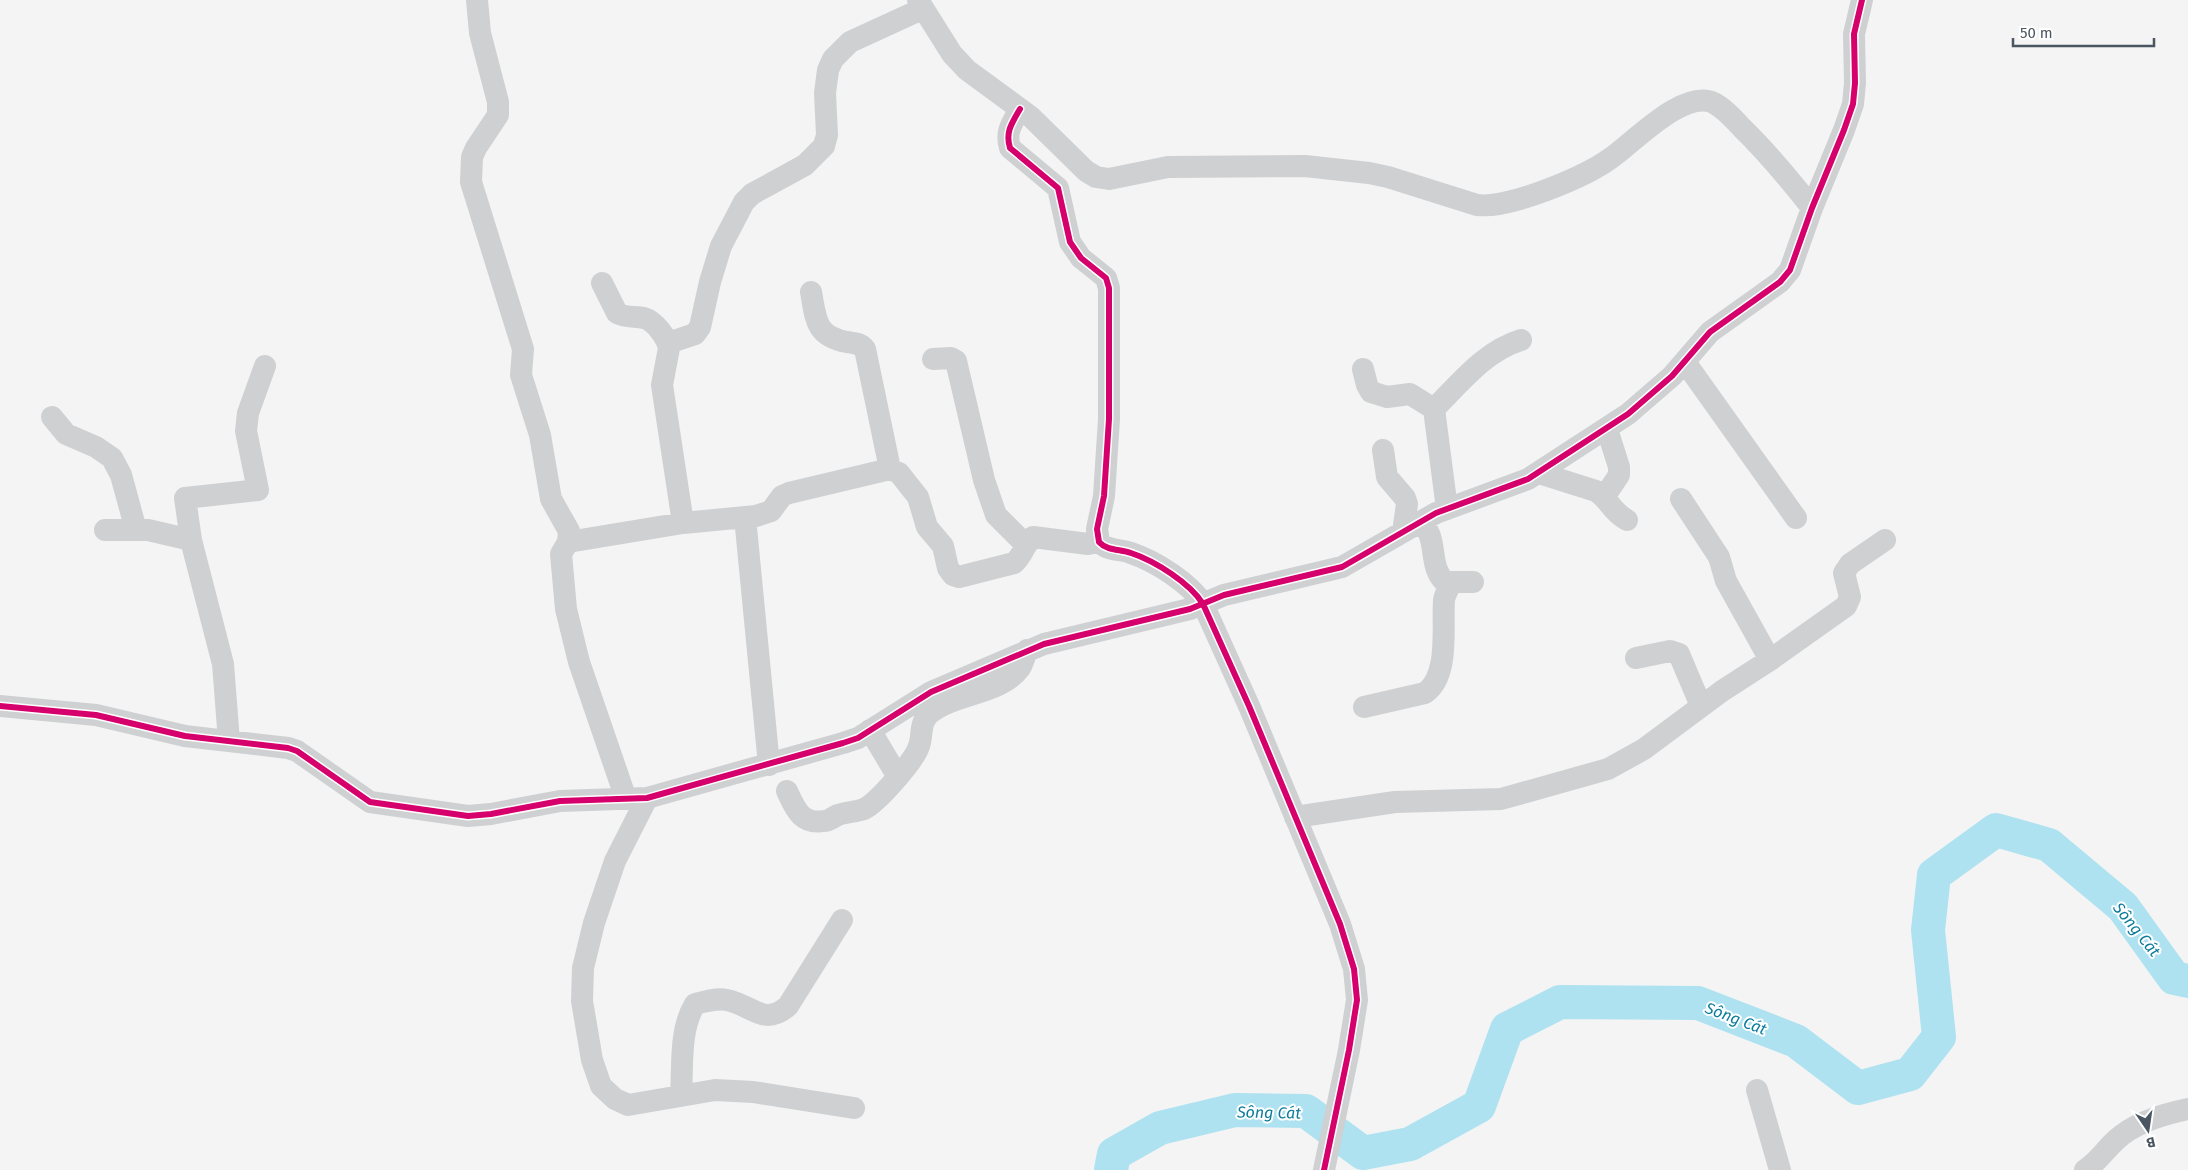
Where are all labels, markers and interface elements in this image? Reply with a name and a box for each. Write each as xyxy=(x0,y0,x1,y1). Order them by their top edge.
scale bar xyxy=(2013,15,2154,47)
text: 50 m xyxy=(2020,24,2053,42)
water label: Sông Cát xyxy=(2108,898,2164,960)
water label: Sông Cát xyxy=(1702,998,1769,1039)
water label: Sông Cát xyxy=(1236,1102,1301,1123)
north arrow xyxy=(2123,1105,2173,1155)
text: B xyxy=(2144,1133,2157,1152)

